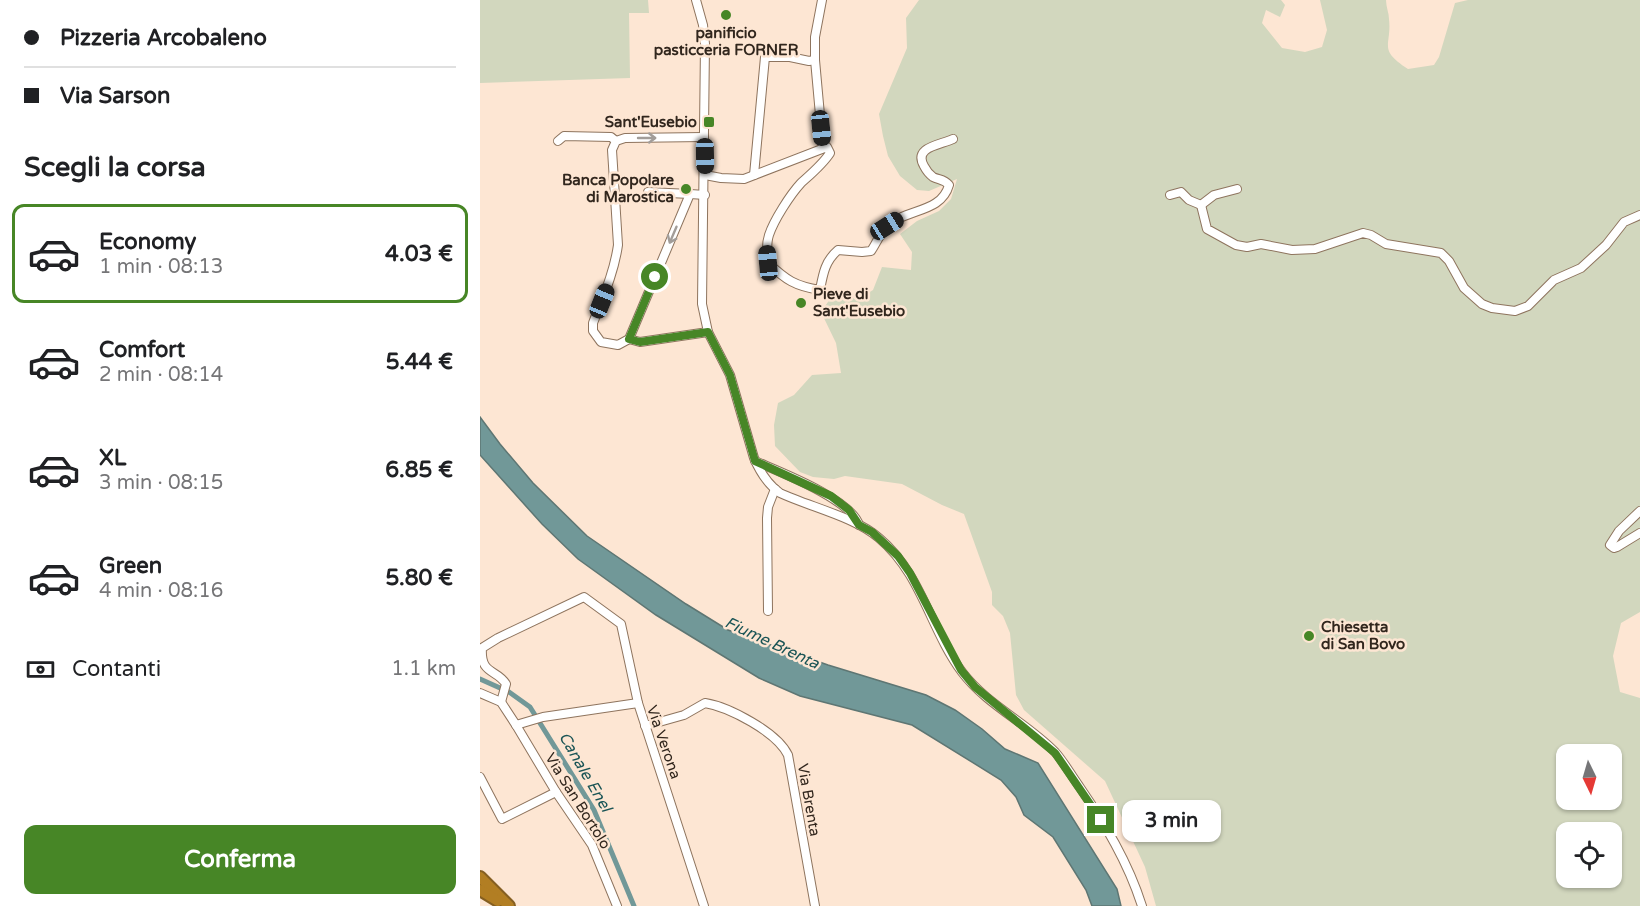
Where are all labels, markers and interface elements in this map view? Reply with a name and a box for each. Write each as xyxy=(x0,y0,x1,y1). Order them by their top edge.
marker: panificio pasticceria FORNER xyxy=(719,8,733,22)
place label: panificio pasticceria FORNER xyxy=(654,24,798,60)
text: Pizzeria Arcobaleno xyxy=(60,25,267,51)
text: Via Sarson xyxy=(60,83,170,109)
car xyxy=(810,109,832,147)
place label: Sant'Eusebio xyxy=(605,113,697,131)
marker: Sant'Eusebio xyxy=(702,115,716,129)
one-way arrow xyxy=(637,132,657,144)
car xyxy=(696,138,714,174)
text: Scegli la corsa xyxy=(24,151,206,184)
place label: Banca Popolare di Marostica xyxy=(562,171,674,206)
marker: Banca Popolare di Marostica xyxy=(679,182,693,196)
car xyxy=(867,209,907,243)
one-way arrow xyxy=(667,225,678,243)
icon: car xyxy=(27,227,81,281)
text: Economy xyxy=(99,229,196,255)
text: 4.03 € xyxy=(385,241,453,267)
car xyxy=(757,244,779,282)
text: 1 min · 08:13 xyxy=(99,255,223,279)
route start xyxy=(641,263,668,290)
car xyxy=(587,281,617,321)
place label: Pieve di Sant'Eusebio xyxy=(813,285,905,320)
marker: Pieve di Sant'Eusebio xyxy=(794,296,808,310)
icon: car xyxy=(27,335,81,389)
text: Comfort xyxy=(99,337,185,363)
text: 5.44 € xyxy=(386,349,453,375)
text: 2 min · 08:14 xyxy=(99,363,223,387)
icon: car xyxy=(27,443,81,497)
text: XL xyxy=(99,445,126,471)
text: 6.85 € xyxy=(385,457,453,483)
text: 3 min · 08:15 xyxy=(99,471,223,495)
icon: car xyxy=(27,551,81,605)
text: Green xyxy=(99,553,162,579)
text: 5.80 € xyxy=(385,565,453,591)
text: 4 min · 08:16 xyxy=(99,579,223,603)
water label: Fiume Brenta xyxy=(722,612,823,674)
place label: Chiesetta di San Bovo xyxy=(1321,618,1405,653)
marker: Chiesetta di San Bovo xyxy=(1302,629,1316,643)
icon: cash xyxy=(24,653,57,686)
text: Contanti xyxy=(72,656,161,682)
text: 1.1 km xyxy=(391,657,456,681)
street label: Via Verona xyxy=(643,703,685,781)
water label: Canale Enel xyxy=(554,728,617,817)
north arrow xyxy=(1556,744,1622,810)
map controls xyxy=(1556,744,1622,888)
street label: Via San Bortolo xyxy=(541,750,615,852)
street label: Via Brenta xyxy=(794,762,824,838)
callout: 3 min xyxy=(1122,799,1221,841)
route end xyxy=(1087,806,1114,833)
text: 3 min xyxy=(1145,809,1198,833)
button: locate xyxy=(1556,822,1622,888)
button: Conferma xyxy=(24,825,456,894)

